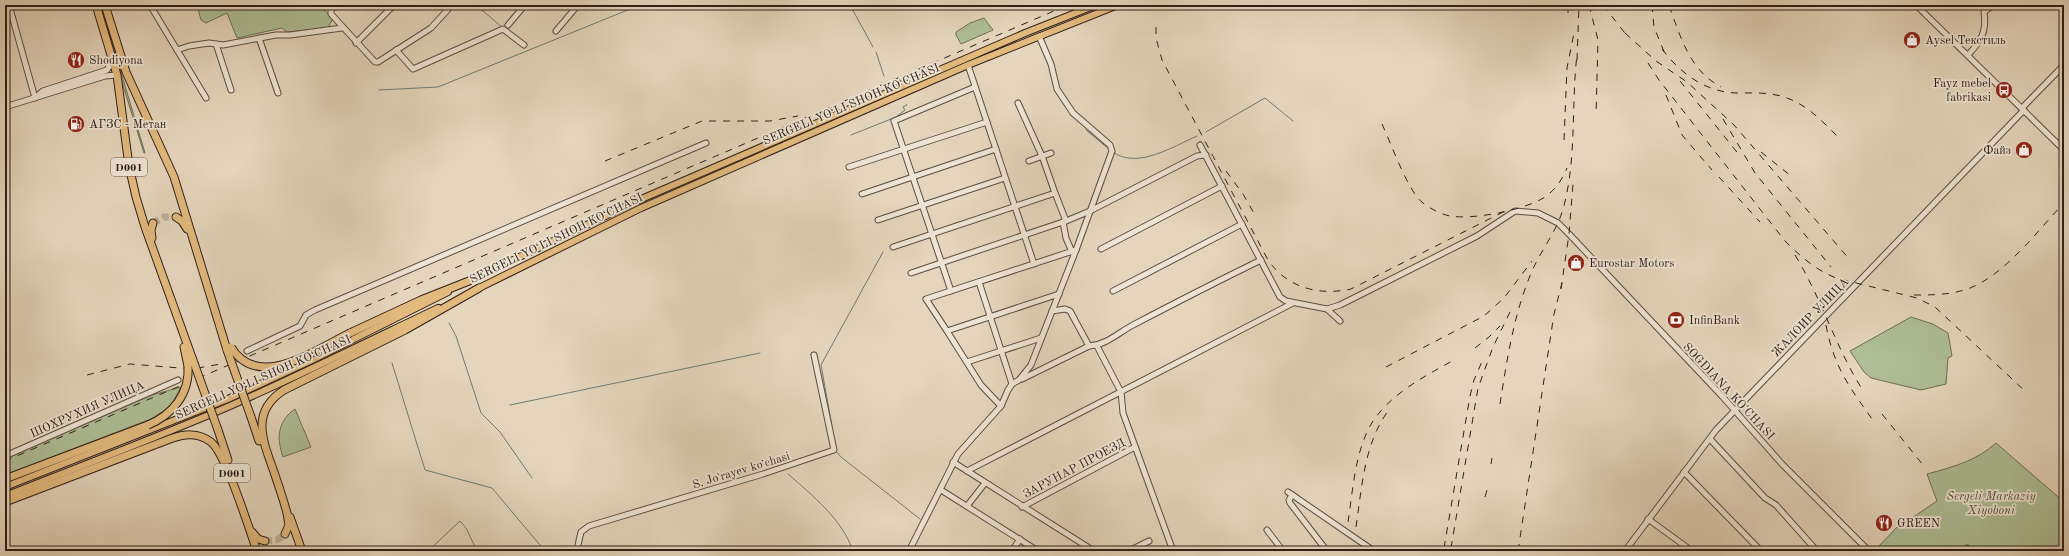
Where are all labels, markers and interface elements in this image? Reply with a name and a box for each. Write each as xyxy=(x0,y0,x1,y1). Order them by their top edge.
shop icon: Aysel Текстиль xyxy=(1902,30,1922,50)
place label: Aysel Текстиль xyxy=(1925,35,2006,47)
restaurant icon: Shodiyona xyxy=(66,50,86,70)
place label: Shodiyona xyxy=(89,55,143,67)
street label: SERGELI YO‘LI SHOH KO‘CHASI xyxy=(761,61,942,148)
place label: Fayz mebel fabrikasi xyxy=(1933,78,1991,104)
bus stop icon: Fayz mebel fabrikasi xyxy=(1994,80,2014,100)
fuel station icon: АГЗС - Метан xyxy=(66,114,86,134)
place label: АГЗС - Метан xyxy=(89,119,167,131)
shop icon: Файз xyxy=(2014,140,2034,160)
place label: Файз xyxy=(1983,145,2011,157)
road number: D001 xyxy=(111,158,147,176)
street label: SERGELI YO‘LI SHOH KO‘CHASI xyxy=(468,191,645,286)
shop icon: Eurostar Motors xyxy=(1566,253,1586,273)
place label: Eurostar Motors xyxy=(1589,258,1674,270)
street label: ЖАЛОИР УЛИЦА xyxy=(1770,276,1851,360)
bank icon: InfinBank xyxy=(1666,310,1686,330)
place label: InfinBank xyxy=(1689,315,1740,327)
street label: SERGELI YO‘LI SHOH KO‘CHASI xyxy=(173,333,353,422)
street label: SOGDIANA KO'CHASI xyxy=(1680,341,1776,443)
street label: ШОХРУХИЯ УЛИЦА xyxy=(29,379,146,441)
street label: ЗАРУНАР ПРОЕЗД xyxy=(1021,437,1128,501)
street label: S. Joʻrayev koʻchasi xyxy=(691,449,792,492)
road number: D001 xyxy=(214,464,250,482)
park label: Sergeli Markaziy Xiyoboni xyxy=(1946,491,2036,517)
restaurant icon: GREEN xyxy=(1874,513,1894,533)
place label: GREEN xyxy=(1897,518,1940,530)

